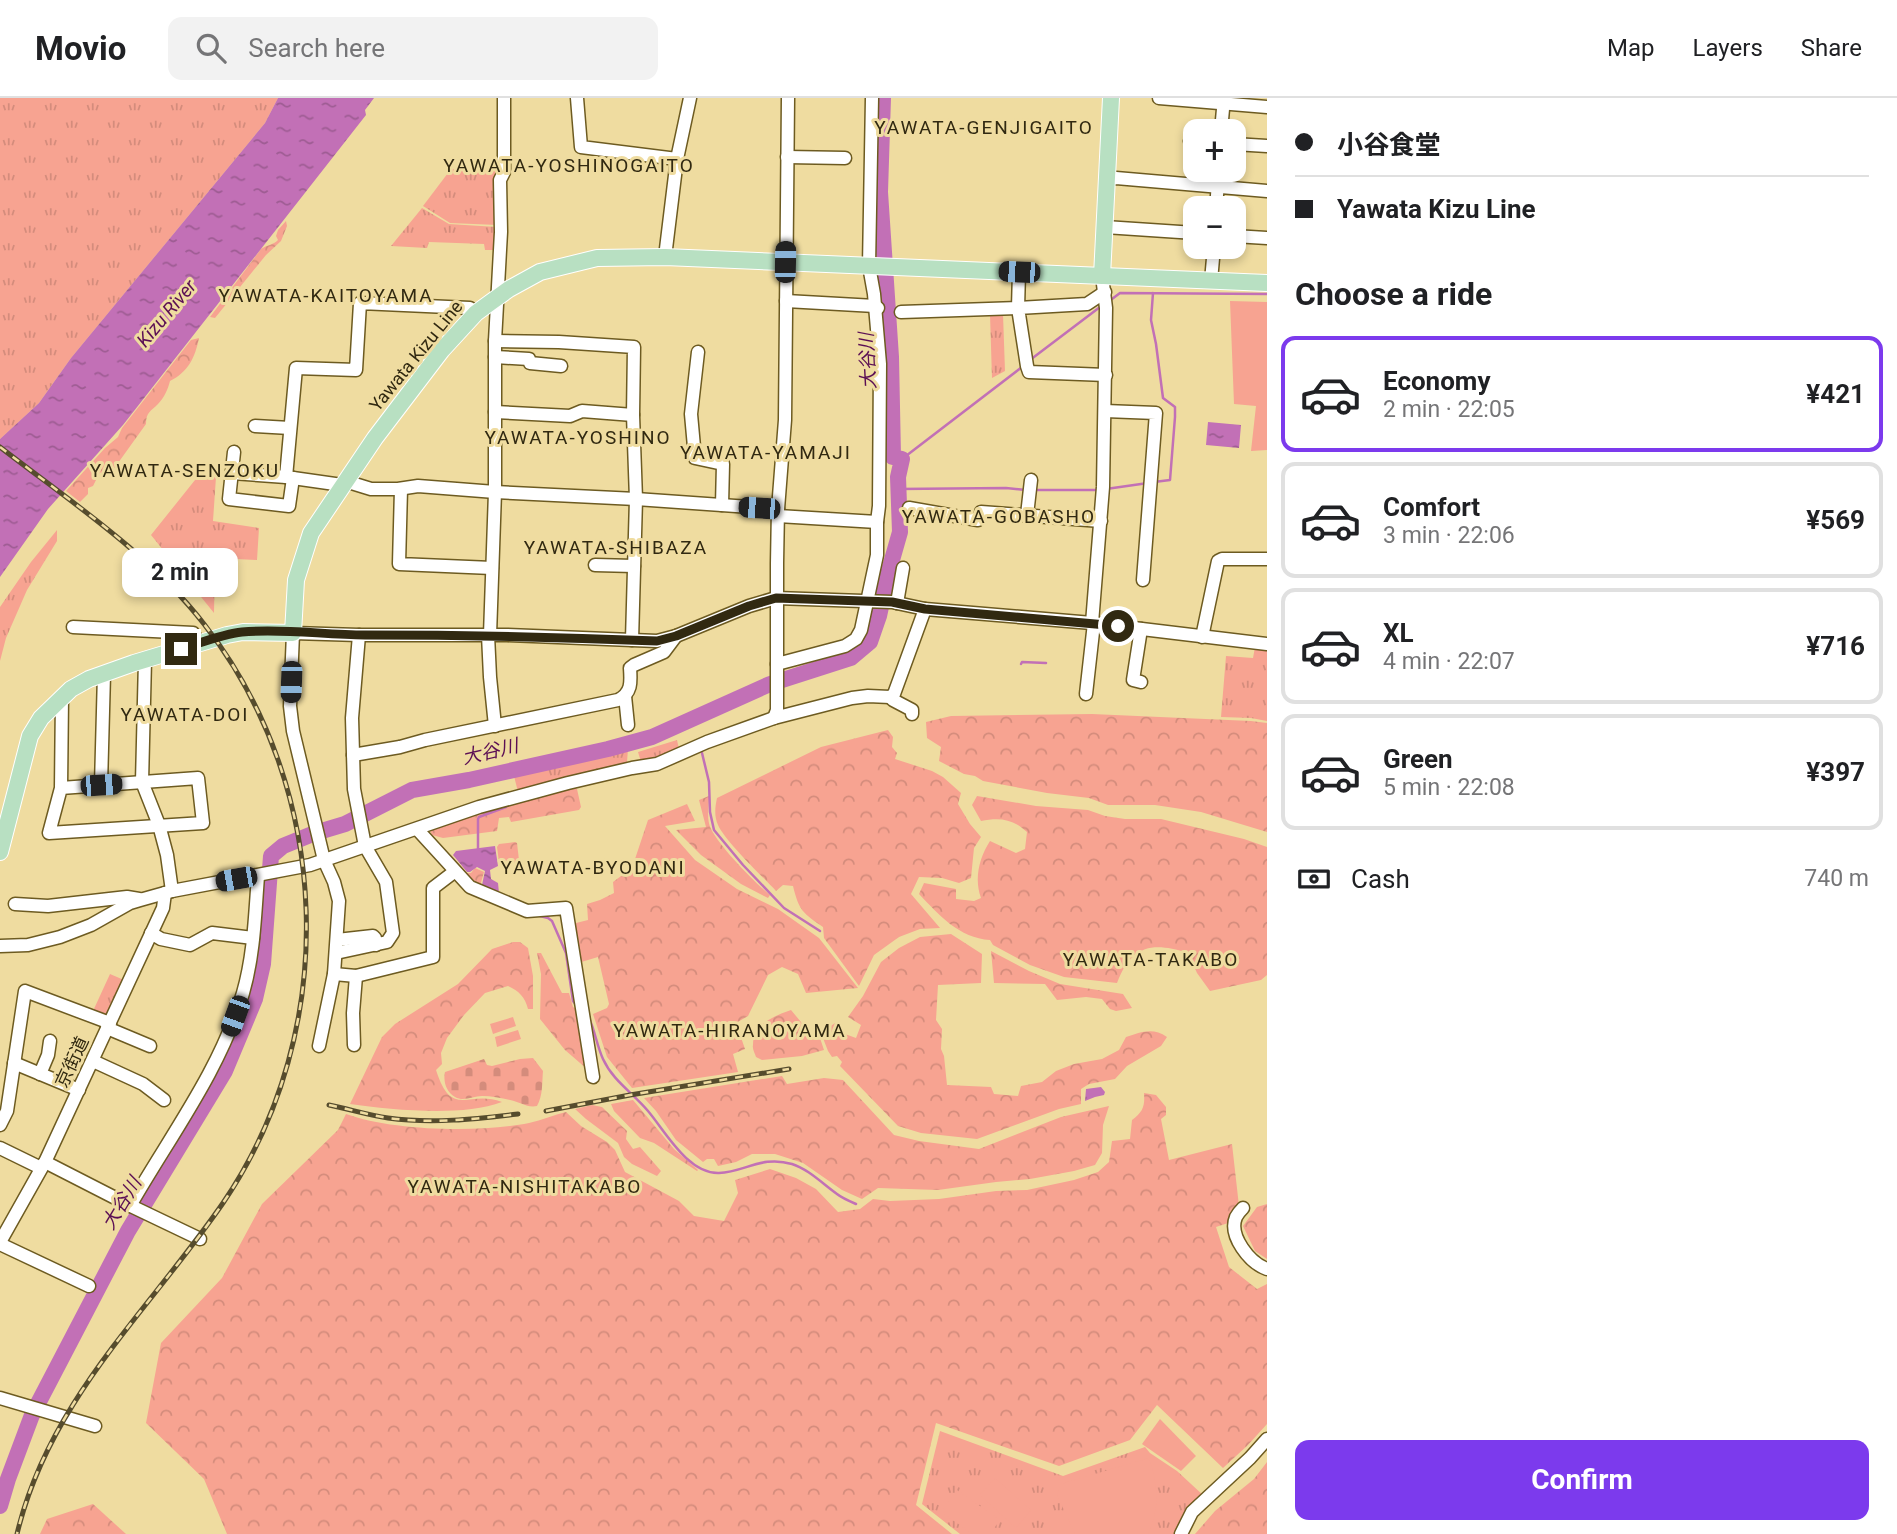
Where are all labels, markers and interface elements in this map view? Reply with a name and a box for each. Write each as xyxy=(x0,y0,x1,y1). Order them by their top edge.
search box xyxy=(168,17,658,80)
text: Movio xyxy=(35,29,126,68)
icon: search xyxy=(192,29,230,67)
text: Search here xyxy=(248,33,385,63)
text: Map xyxy=(1607,34,1655,62)
text: Layers xyxy=(1693,34,1763,62)
text: Share xyxy=(1801,34,1862,62)
district label: YAWATA-GENJIGAITO xyxy=(874,116,1094,139)
map controls xyxy=(1183,119,1246,259)
button: + xyxy=(1183,119,1246,182)
text: 小谷食堂 xyxy=(1337,130,1441,160)
district label: YAWATA-YOSHINOGAITO xyxy=(443,154,695,177)
text: Yawata Kizu Line xyxy=(1337,194,1536,224)
button: − xyxy=(1183,196,1246,259)
car xyxy=(775,241,796,283)
car xyxy=(998,261,1041,283)
water label: Kizu River xyxy=(132,274,202,352)
text: Choose a ride xyxy=(1295,275,1492,313)
district label: YAWATA-KAITOYAMA xyxy=(218,284,434,307)
street label: Yawata Kizu Line xyxy=(365,296,467,415)
water label: 大谷川 xyxy=(854,330,880,390)
icon: car xyxy=(1299,363,1362,426)
text: Economy xyxy=(1383,366,1490,396)
text: ¥421 xyxy=(1806,379,1865,409)
text: 2 min · 22:05 xyxy=(1383,396,1515,423)
district label: YAWATA-YOSHINO xyxy=(484,426,672,449)
district label: YAWATA-YAMAJI xyxy=(680,441,852,464)
district label: YAWATA-SENZOKU xyxy=(90,459,280,482)
icon: car xyxy=(1299,489,1362,552)
text: Comfort xyxy=(1383,492,1480,522)
car xyxy=(738,496,781,520)
district label: YAWATA-GOBASHO xyxy=(902,505,1096,528)
text: ¥569 xyxy=(1806,505,1865,535)
text: 3 min · 22:06 xyxy=(1383,522,1515,549)
district label: YAWATA-SHIBAZA xyxy=(524,536,708,559)
callout: 2 min xyxy=(123,547,239,596)
text: 2 min xyxy=(151,559,209,586)
route start xyxy=(1102,610,1134,642)
icon: car xyxy=(1299,615,1362,678)
text: XL xyxy=(1383,618,1414,648)
text: ¥716 xyxy=(1806,631,1865,661)
route end xyxy=(165,633,197,665)
text: 4 min · 22:07 xyxy=(1383,648,1515,675)
car xyxy=(280,661,303,703)
district label: YAWATA-DOI xyxy=(121,703,249,726)
water label: 大谷川 xyxy=(460,733,522,769)
icon: car xyxy=(1299,741,1362,804)
text: Green xyxy=(1383,744,1453,774)
text: ¥397 xyxy=(1806,757,1865,787)
car xyxy=(80,773,123,797)
text: 5 min · 22:08 xyxy=(1383,774,1515,801)
district label: YAWATA-BYODANI xyxy=(500,856,686,879)
icon: cash xyxy=(1295,860,1333,898)
text: Cash xyxy=(1351,864,1410,894)
car xyxy=(214,865,259,893)
text: 740 m xyxy=(1804,865,1869,892)
district label: YAWATA-TAKABO xyxy=(1063,948,1239,971)
car xyxy=(218,993,253,1039)
district label: YAWATA-HIRANOYAMA xyxy=(613,1019,847,1042)
street label: 京街道 xyxy=(51,1033,92,1091)
water label: 大谷川 xyxy=(97,1171,147,1234)
district label: YAWATA-NISHITAKABO xyxy=(408,1175,642,1198)
button: Confirm xyxy=(1295,1440,1869,1520)

